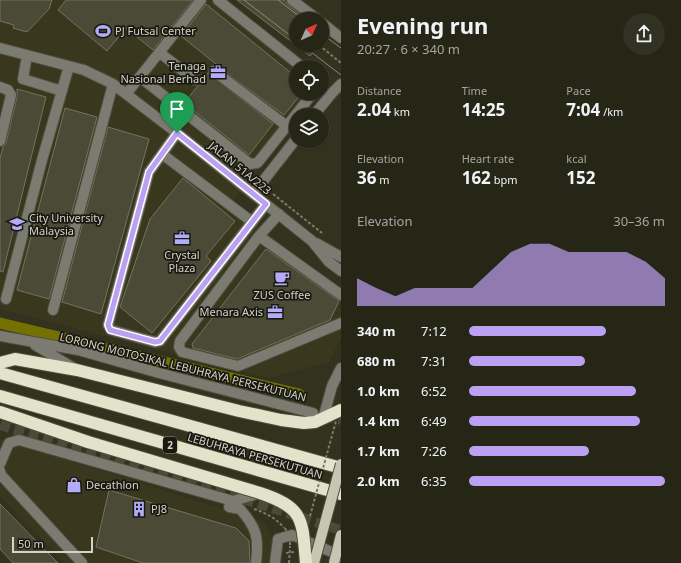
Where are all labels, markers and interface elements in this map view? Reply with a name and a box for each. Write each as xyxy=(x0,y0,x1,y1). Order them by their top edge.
text: Evening run xyxy=(357,10,488,40)
north arrow xyxy=(289,12,329,52)
map controls xyxy=(289,12,329,148)
button: share xyxy=(623,13,665,55)
sports icon: PJ Futsal Center xyxy=(94,22,112,40)
place label: PJ Futsal Center xyxy=(115,23,196,38)
text: 20:27 · 6 × 340 m xyxy=(357,40,460,58)
place label: Tenaga Nasional Berhad xyxy=(120,58,206,86)
button: locate xyxy=(289,60,329,100)
office icon: Tenaga Nasional Berhad xyxy=(209,63,227,81)
text: Distance xyxy=(357,83,402,98)
text: Time xyxy=(462,83,487,98)
text: Pace xyxy=(566,83,591,98)
pin xyxy=(160,92,194,133)
icon: arrive xyxy=(166,98,188,120)
text: 2.04 xyxy=(357,98,391,121)
text: 14:25 xyxy=(462,98,505,121)
text: 7:04 xyxy=(566,98,600,121)
text: km xyxy=(391,104,410,119)
text: /km xyxy=(600,104,623,119)
button: layers xyxy=(289,108,329,148)
street label: JALAN 51A/223 xyxy=(205,137,275,198)
text: Elevation xyxy=(357,151,404,166)
text: Heart rate xyxy=(462,151,514,166)
text: kcal xyxy=(566,151,587,166)
text: 36 xyxy=(357,166,376,189)
text: 162 xyxy=(462,166,491,189)
text: 152 xyxy=(566,166,596,189)
text: m xyxy=(376,172,390,187)
text: bpm xyxy=(491,172,518,187)
place label: City University Malaysia xyxy=(29,210,103,238)
text: Elevation xyxy=(357,212,413,230)
text: 30–36 m xyxy=(613,212,665,230)
school or university icon: City University Malaysia xyxy=(8,215,26,233)
office icon: Crystal Plaza xyxy=(173,229,191,247)
place label: Crystal Plaza xyxy=(164,247,200,275)
cafe icon: ZUS Coffee xyxy=(273,269,291,287)
place label: ZUS Coffee xyxy=(254,287,310,302)
office icon: Menara Axis xyxy=(266,303,284,321)
place label: Menara Axis xyxy=(200,304,263,319)
text: 340 m xyxy=(357,322,395,340)
text: 7:12 xyxy=(421,322,447,340)
street label: LORONG MOTOSIKAL LEBUHRAYA PERSEKUTUAN xyxy=(58,329,308,404)
text: 680 m xyxy=(357,352,395,370)
text: 7:31 xyxy=(421,352,447,370)
text: 1.0 km xyxy=(357,382,400,400)
text: 6:52 xyxy=(421,382,447,400)
text: 1.4 km xyxy=(357,412,400,430)
text: 6:49 xyxy=(421,412,447,430)
street label: LEBUHRAYA PERSEKUTUAN xyxy=(186,429,324,482)
road number: 2 xyxy=(163,437,177,453)
text: 1.7 km xyxy=(357,442,400,460)
text: 7:26 xyxy=(421,442,447,460)
text: 2.0 km xyxy=(357,472,400,490)
text: 6:35 xyxy=(421,472,447,490)
shop icon: Decathlon xyxy=(65,476,83,494)
place label: Decathlon xyxy=(86,477,139,492)
building icon: PJ8 xyxy=(130,500,148,518)
place label: PJ8 xyxy=(151,501,167,516)
scale bar xyxy=(12,535,93,554)
text: 50 m xyxy=(18,536,44,551)

